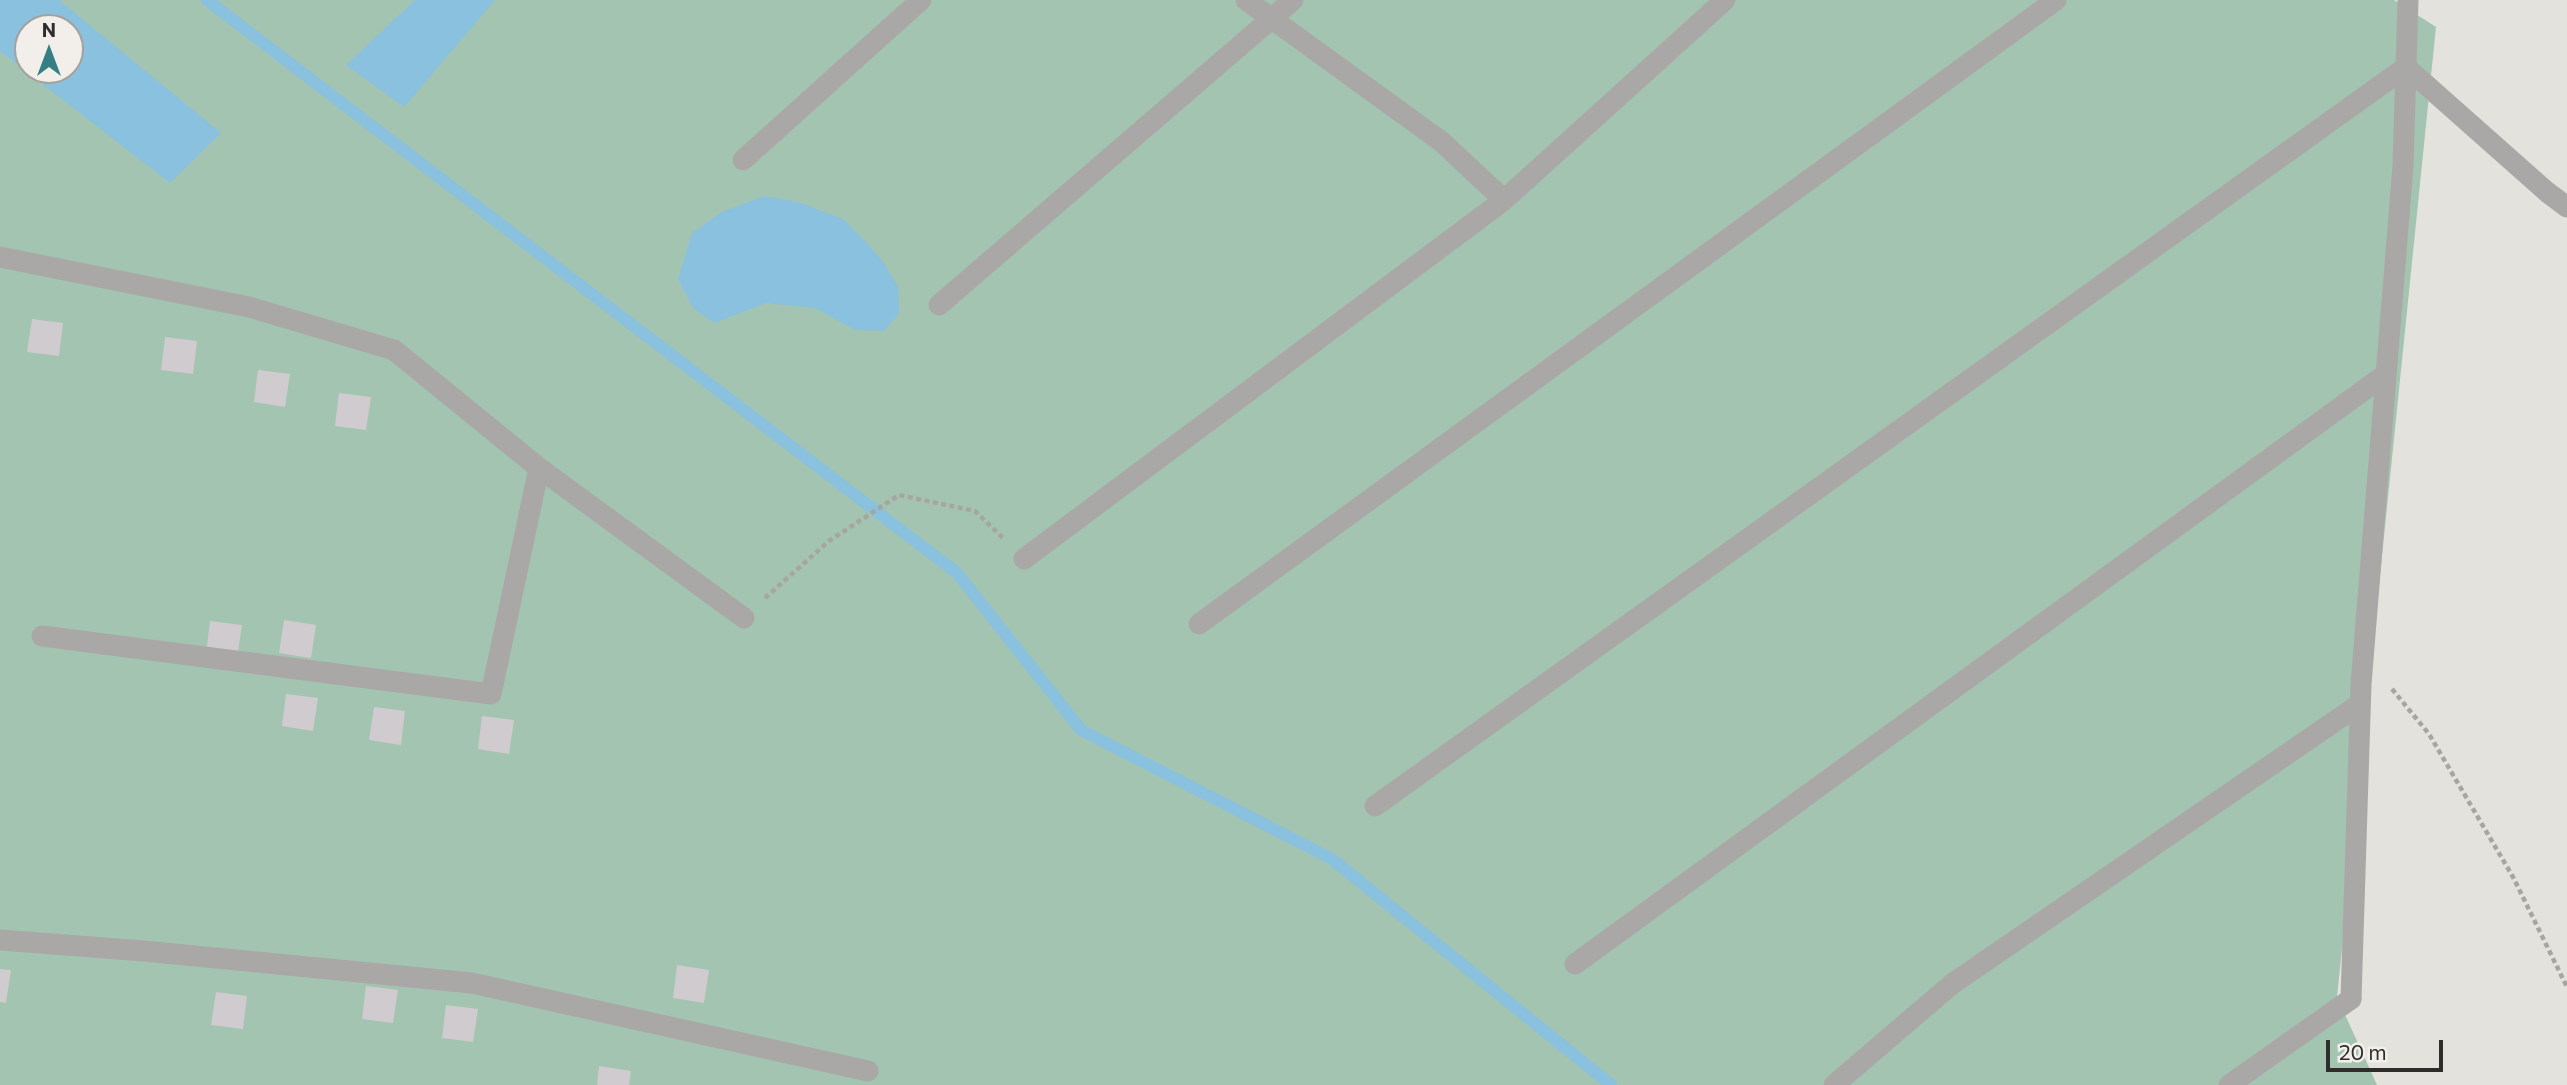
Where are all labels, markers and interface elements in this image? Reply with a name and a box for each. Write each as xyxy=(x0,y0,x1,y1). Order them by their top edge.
north arrow xyxy=(14,14,84,84)
text: N xyxy=(42,18,56,41)
scale bar xyxy=(2329,1026,2446,1070)
text: 20 m xyxy=(2339,1039,2387,1064)

